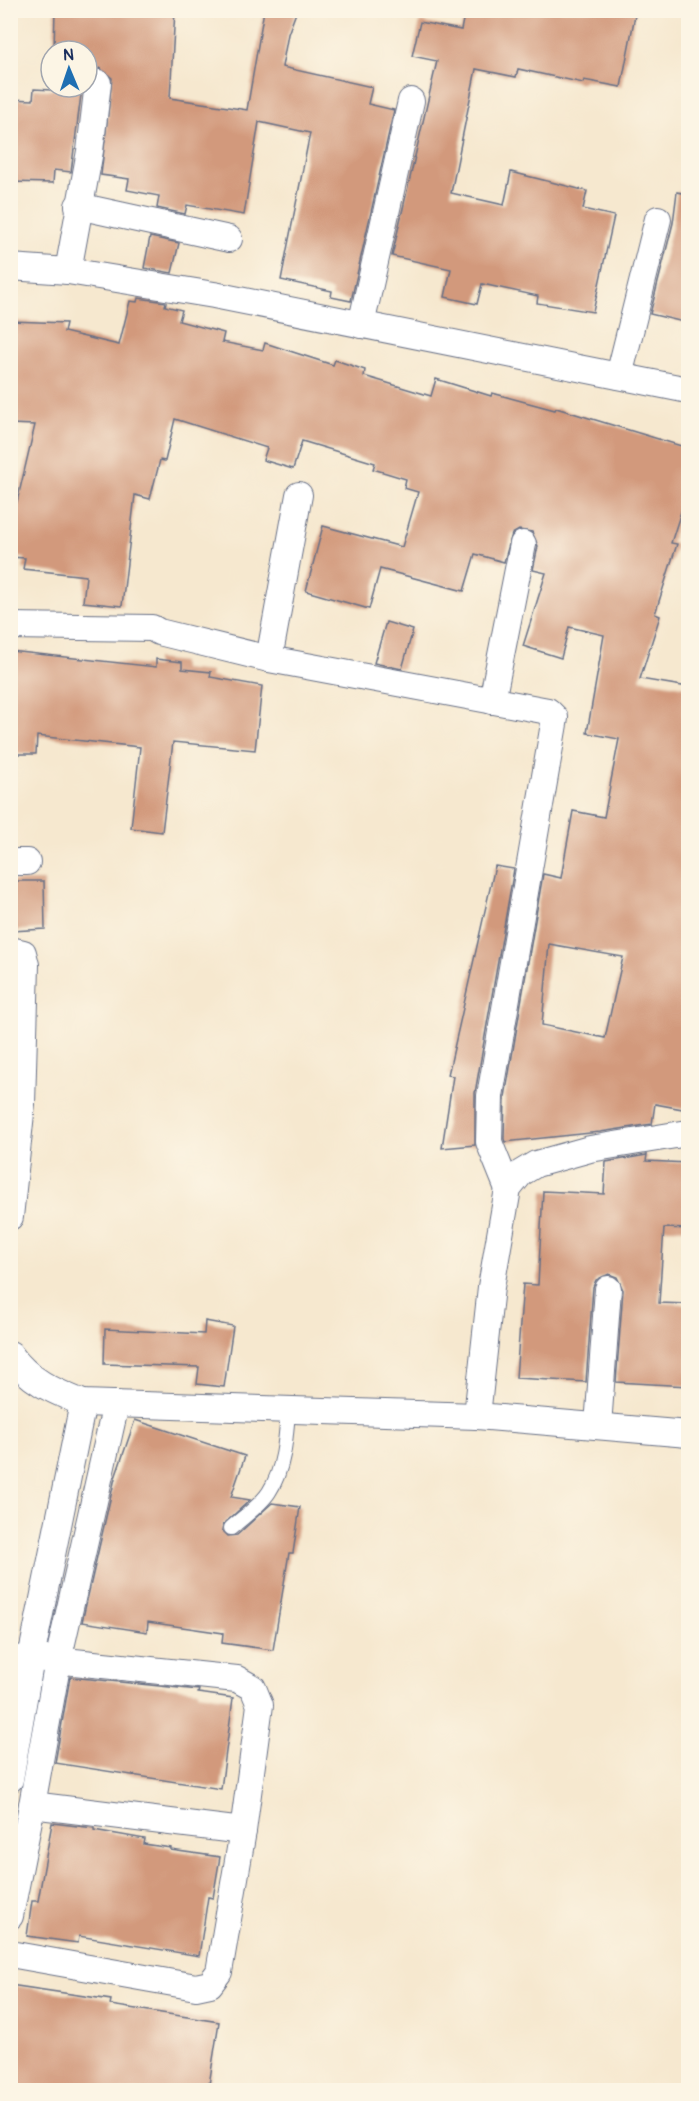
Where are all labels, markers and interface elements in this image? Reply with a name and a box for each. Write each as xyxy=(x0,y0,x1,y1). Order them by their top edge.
north arrow xyxy=(39,39,99,99)
text: N xyxy=(63,45,74,65)

